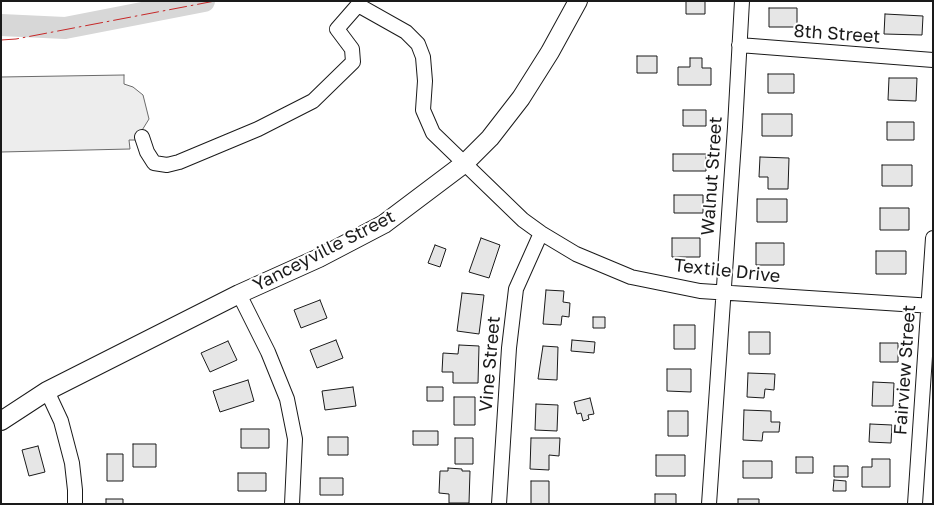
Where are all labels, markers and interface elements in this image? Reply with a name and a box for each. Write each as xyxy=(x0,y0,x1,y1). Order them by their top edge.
street label: 8th Street xyxy=(793,20,881,48)
street label: Walnut Street xyxy=(697,116,727,236)
street label: Yanceyville Street xyxy=(249,206,399,296)
street label: Textile Drive xyxy=(673,255,781,287)
street label: Fairview Street xyxy=(890,304,920,436)
street label: Vine Street xyxy=(475,315,505,413)

